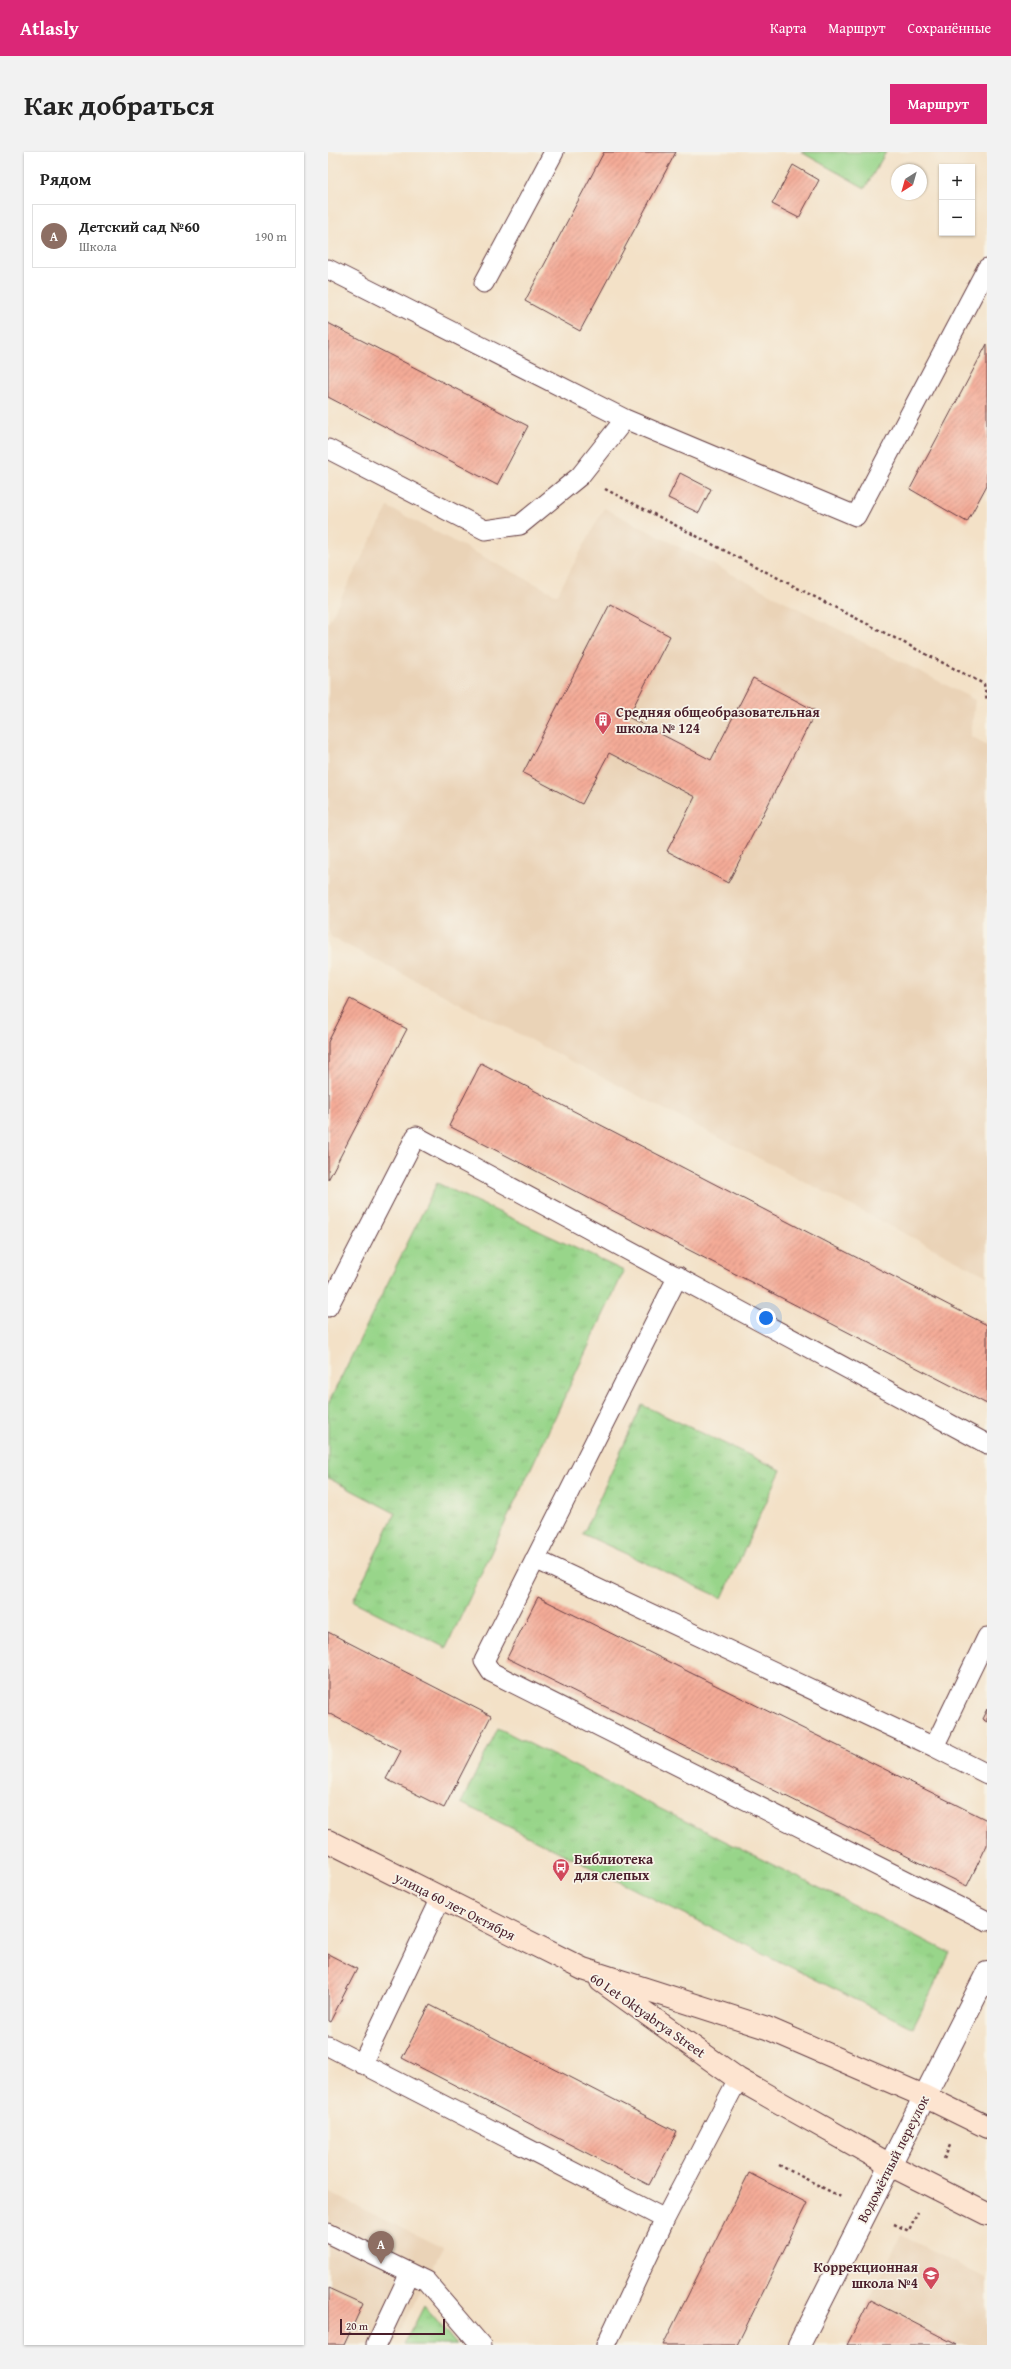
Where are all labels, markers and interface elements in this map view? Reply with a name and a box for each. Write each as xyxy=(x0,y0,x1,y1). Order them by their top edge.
text: Atlasly xyxy=(20,14,79,42)
text: Карта xyxy=(770,18,806,38)
text: Маршрут xyxy=(828,18,886,38)
text: Сохранённые xyxy=(908,18,991,38)
text: Как добраться xyxy=(24,84,214,125)
button: Маршрут xyxy=(890,84,987,124)
north arrow xyxy=(891,164,927,200)
map controls xyxy=(939,164,975,236)
button: + xyxy=(939,164,975,200)
text: Рядом xyxy=(40,166,91,191)
button: − xyxy=(939,200,975,236)
text: Детский сад №60 xyxy=(79,216,200,237)
text: A xyxy=(50,227,58,246)
text: 190 m xyxy=(255,227,287,246)
text: Школа xyxy=(79,237,117,256)
place label: Средняя общеобразовательная школа № 124 xyxy=(616,702,820,738)
building icon: Средняя общеобразовательная школа № 124 xyxy=(593,710,613,735)
your location xyxy=(756,1308,776,1328)
place label: Библиотека для слепых xyxy=(574,1849,654,1885)
bus stop icon: Библиотека для слепых xyxy=(551,1857,571,1882)
street label: улица 60 лет Октября xyxy=(390,1866,519,1945)
street label: 60 Let Oktyabrya Street xyxy=(586,1968,710,2062)
street label: Водомётный переулок xyxy=(852,2091,934,2226)
pin: A xyxy=(368,2231,394,2264)
place label: Коррекционная школа №4 xyxy=(813,2257,919,2293)
school or university icon: Коррекционная школа №4 xyxy=(921,2265,941,2290)
scale bar xyxy=(340,2317,445,2336)
text: 20 m xyxy=(346,2318,368,2334)

